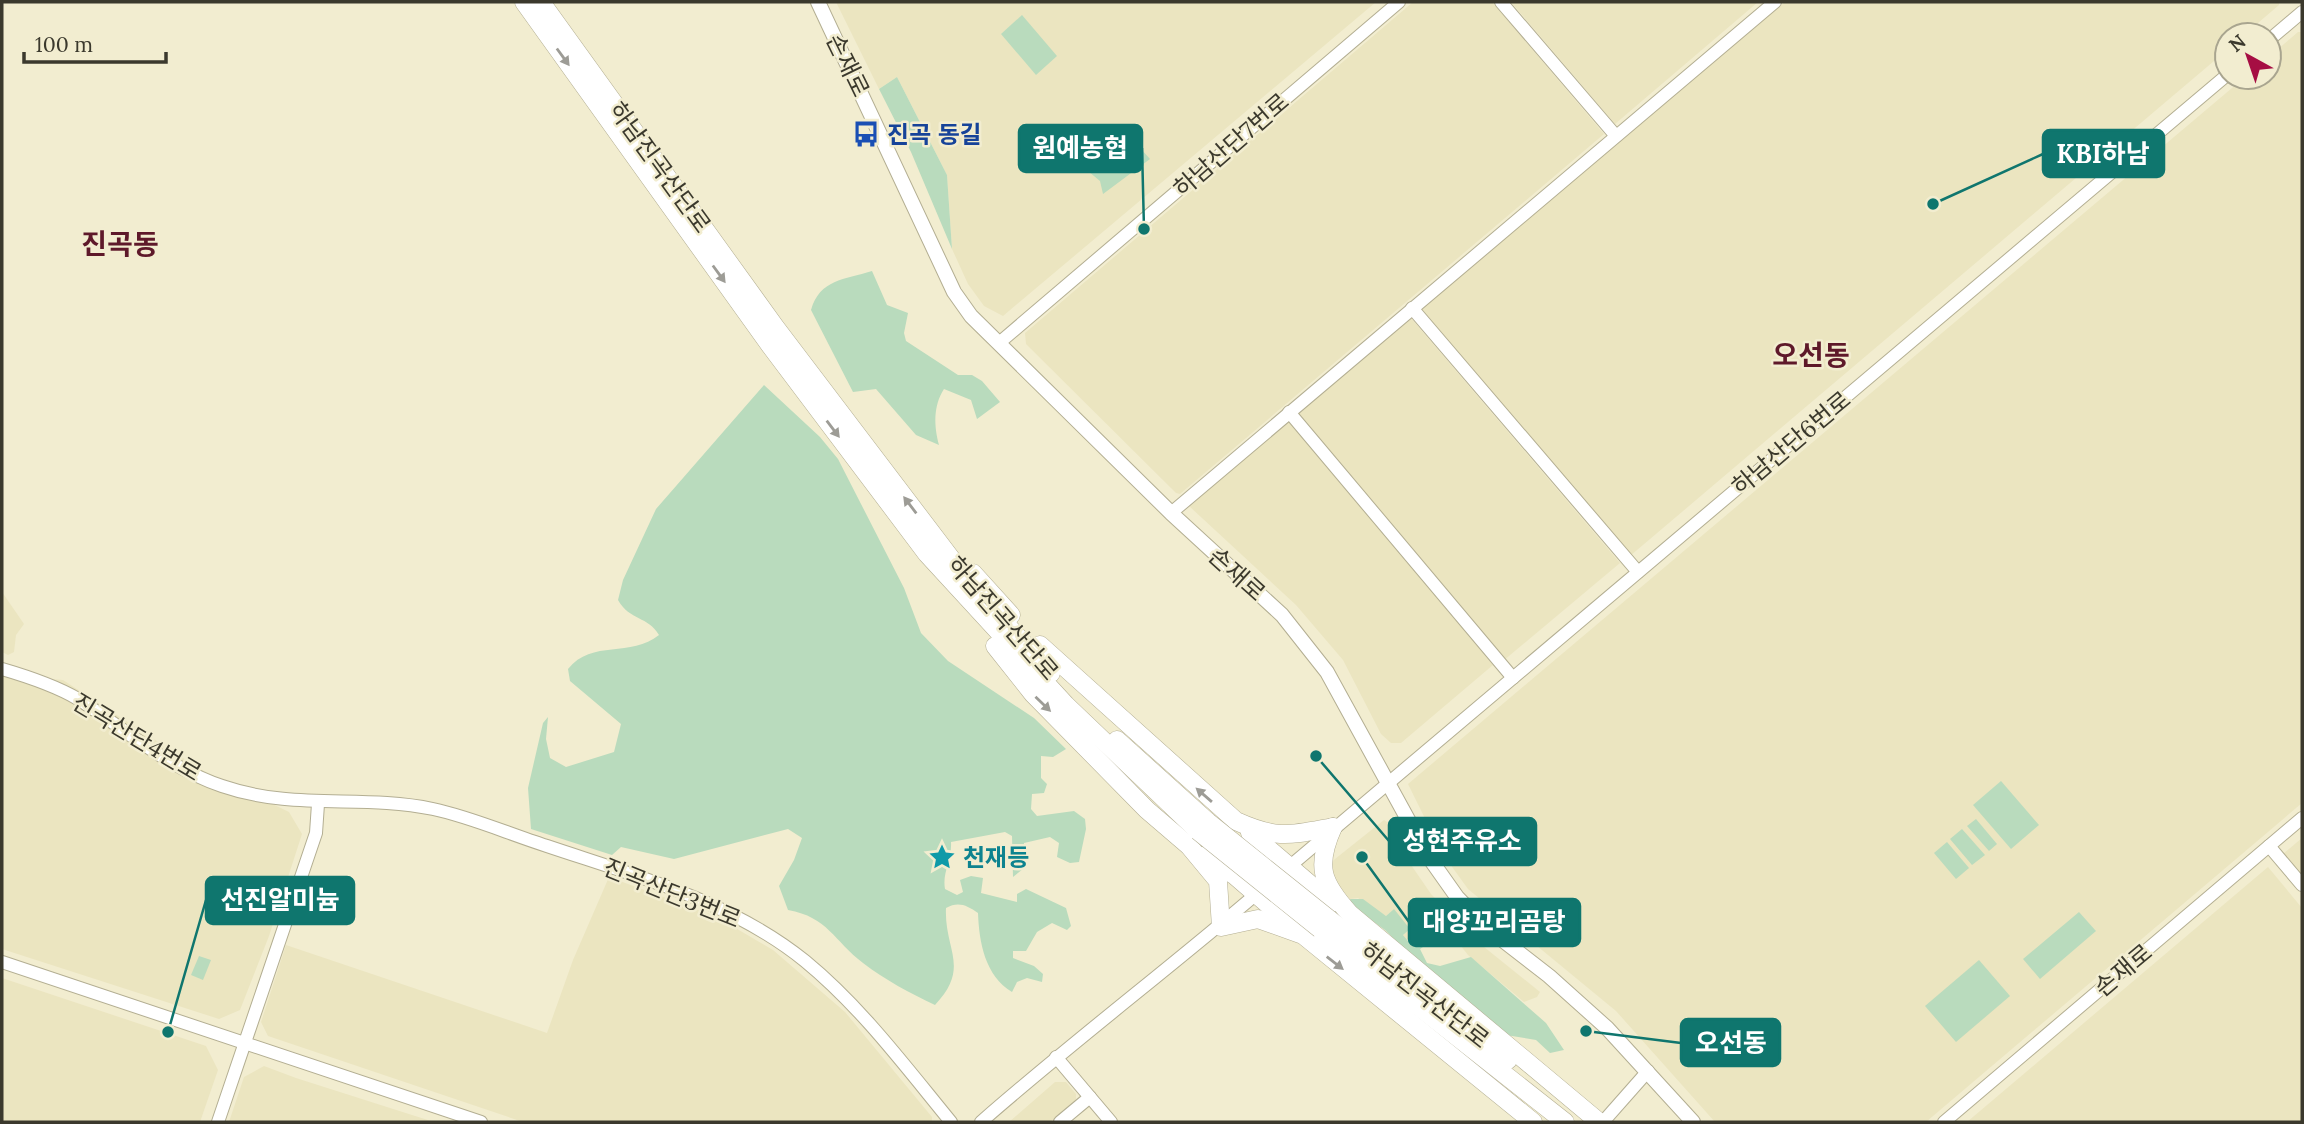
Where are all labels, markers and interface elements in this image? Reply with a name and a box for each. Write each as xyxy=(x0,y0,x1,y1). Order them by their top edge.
scale bar xyxy=(24,21,166,65)
north arrow xyxy=(2213,21,2283,91)
street label: 손재로 xyxy=(820,28,876,102)
text: N xyxy=(2224,29,2251,57)
text: 100 m xyxy=(35,31,93,58)
one-way arrow xyxy=(556,48,570,66)
street label: 하남산단7번로 xyxy=(1167,86,1295,204)
street label: 하남진곡산단로 xyxy=(602,95,718,239)
bus stop icon: 진곡 동길 xyxy=(851,119,881,149)
place label: 진곡 동길 xyxy=(887,119,982,150)
callout: 원예농협 xyxy=(1019,125,1142,172)
callout: KBI하남 xyxy=(2043,130,2164,177)
text: 원예농협 xyxy=(1032,131,1128,164)
text: KBI하남 xyxy=(2056,137,2150,170)
district label: 진곡동 xyxy=(81,226,159,262)
one-way arrow xyxy=(712,265,726,283)
district label: 오선동 xyxy=(1772,337,1850,373)
street label: 하남산단6번로 xyxy=(1725,384,1857,502)
one-way arrow xyxy=(825,420,839,438)
one-way arrow xyxy=(903,496,917,515)
street label: 손재로 xyxy=(1202,540,1272,608)
street label: 하남진곡산단로 xyxy=(941,550,1065,686)
street label: 진곡산단4번로 xyxy=(67,686,207,788)
one-way arrow xyxy=(1034,696,1051,712)
one-way arrow xyxy=(1195,787,1213,803)
callout: 성현주유소 xyxy=(1389,818,1536,865)
text: 성현주유소 xyxy=(1402,824,1522,857)
place icon: 천재등 xyxy=(927,842,957,872)
place label: 천재등 xyxy=(963,842,1029,873)
street label: 진곡산단3번로 xyxy=(599,851,745,935)
callout: 선진알미늄 xyxy=(206,877,354,924)
text: 선진알미늄 xyxy=(220,883,340,916)
callout: 대양꼬리곰탕 xyxy=(1409,899,1580,946)
text: 대양꼬리곰탕 xyxy=(1422,905,1566,938)
street label: 하남진곡산단로 xyxy=(1355,935,1495,1055)
street label: 손재로 xyxy=(2088,937,2158,1003)
one-way arrow xyxy=(1326,956,1344,971)
callout: 오선동 xyxy=(1681,1019,1780,1066)
text: 오선동 xyxy=(1695,1026,1767,1059)

